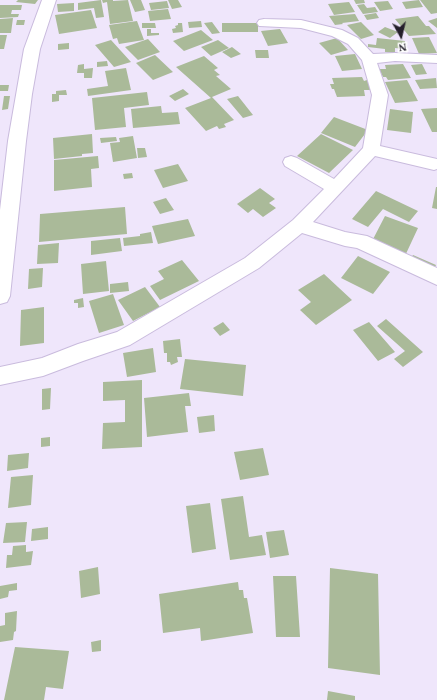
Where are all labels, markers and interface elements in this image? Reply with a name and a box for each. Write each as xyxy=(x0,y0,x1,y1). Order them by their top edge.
north arrow xyxy=(381,16,421,56)
text: N xyxy=(398,41,407,54)

